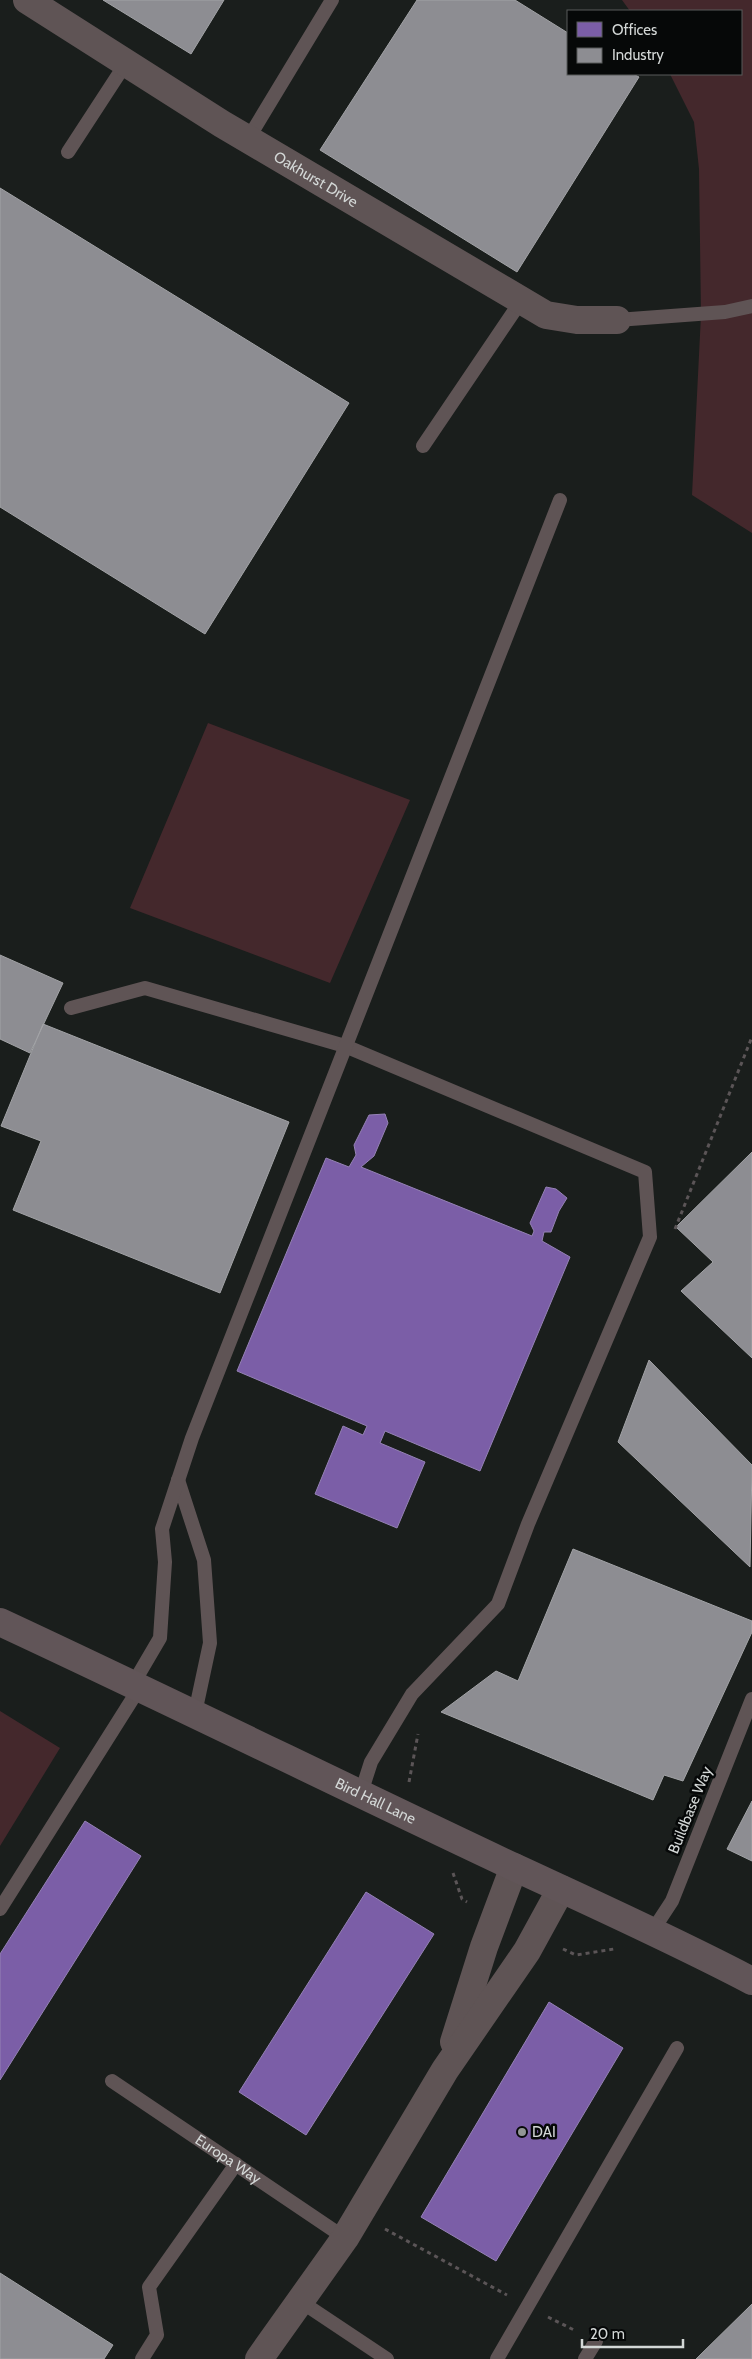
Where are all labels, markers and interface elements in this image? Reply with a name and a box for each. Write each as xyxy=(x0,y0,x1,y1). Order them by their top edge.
legend xyxy=(567,10,742,75)
text: Offices xyxy=(612,21,657,39)
text: Industry xyxy=(612,46,664,64)
street label: Oakhurst Drive xyxy=(271,148,361,211)
street label: Buildbase Way xyxy=(664,1763,716,1856)
street label: Bird Hall Lane xyxy=(332,1774,419,1828)
place label: DAI xyxy=(532,2123,556,2141)
marker: DAI xyxy=(516,2126,528,2138)
street label: Europa Way xyxy=(192,2131,265,2188)
scale bar xyxy=(582,2316,683,2348)
text: 20 m xyxy=(590,2325,625,2343)

